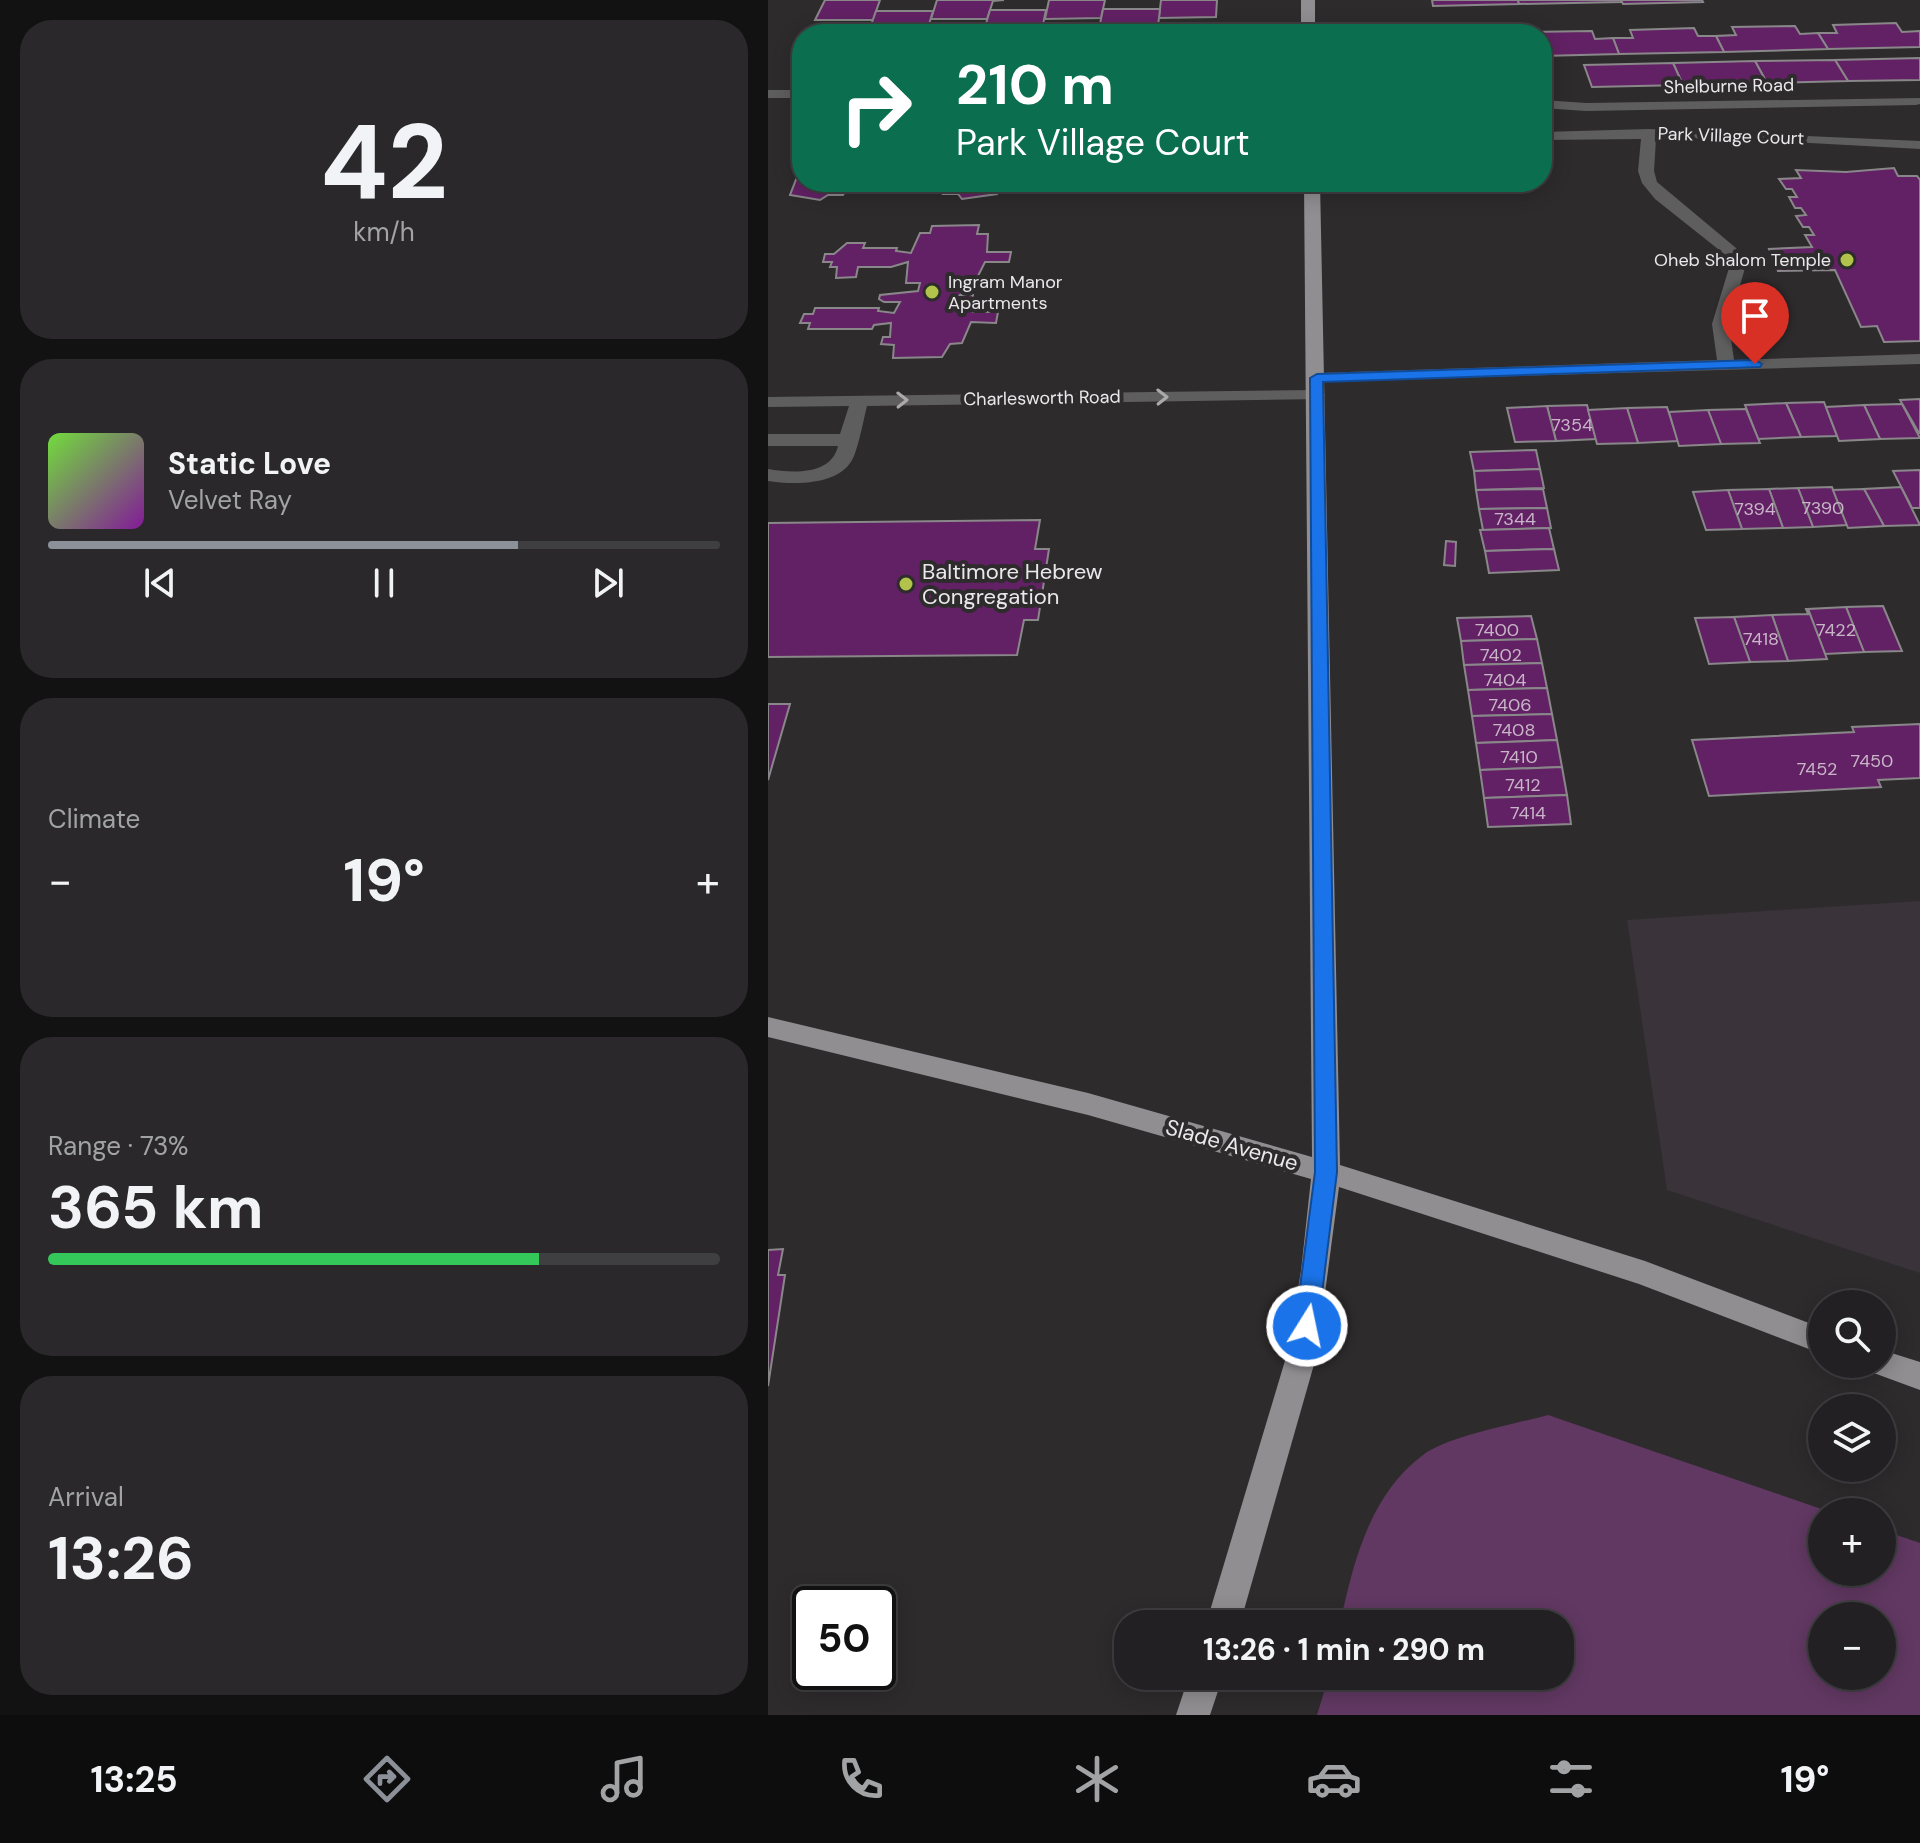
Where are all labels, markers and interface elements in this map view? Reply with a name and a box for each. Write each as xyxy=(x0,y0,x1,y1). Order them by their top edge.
text: 210 m xyxy=(956,48,1114,121)
icon: right xyxy=(824,56,928,160)
street label: Shelburne Road xyxy=(1664,73,1794,99)
text: 42 xyxy=(320,95,448,230)
text: Park Village Court xyxy=(956,119,1250,166)
street label: Park Village Court xyxy=(1657,121,1805,151)
text: km/h xyxy=(353,215,415,249)
place label: Oheb Shalom Temple xyxy=(1654,248,1831,272)
marker: Oheb Shalom Temple xyxy=(1838,251,1856,269)
place label: Ingram Manor Apartments xyxy=(948,270,1063,315)
pin xyxy=(1721,282,1789,364)
marker: Ingram Manor Apartments xyxy=(923,283,941,301)
icon: arrive xyxy=(1733,294,1777,338)
street label: Charlesworth Road xyxy=(963,385,1121,411)
one-way arrow xyxy=(1156,388,1169,406)
one-way arrow xyxy=(896,391,909,409)
house number: 7354 xyxy=(1551,413,1593,437)
text: Static Love xyxy=(168,444,331,483)
text: Velvet Ray xyxy=(168,483,292,517)
house number: 7390 xyxy=(1802,496,1844,520)
house number: 7394 xyxy=(1734,497,1776,521)
house number: 7344 xyxy=(1494,507,1536,531)
place label: Baltimore Hebrew Congregation xyxy=(922,557,1103,611)
icon: previous xyxy=(138,561,182,605)
icon: pause xyxy=(362,561,406,605)
icon: next xyxy=(586,561,630,605)
marker: Baltimore Hebrew Congregation xyxy=(897,575,915,593)
house number: 7400 xyxy=(1475,618,1519,642)
house number: 7422 xyxy=(1816,618,1856,642)
house number: 7418 xyxy=(1743,627,1779,651)
house number: 7402 xyxy=(1480,643,1522,667)
house number: 7404 xyxy=(1484,668,1526,692)
house number: 7406 xyxy=(1488,693,1532,717)
house number: 7408 xyxy=(1493,718,1535,742)
house number: 7410 xyxy=(1500,745,1538,769)
house number: 7450 xyxy=(1851,749,1893,773)
house number: 7452 xyxy=(1797,757,1837,781)
house number: 7412 xyxy=(1505,773,1541,797)
house number: 7414 xyxy=(1510,801,1546,825)
text: Climate xyxy=(48,802,140,836)
text: 19° xyxy=(343,841,425,920)
text: − xyxy=(48,852,72,910)
text: + xyxy=(696,852,720,910)
street label: Slade Avenue xyxy=(1162,1112,1302,1178)
text: Range · 73% xyxy=(48,1129,188,1163)
text: 365 km xyxy=(48,1168,264,1247)
position arrow xyxy=(1265,1284,1349,1368)
map controls xyxy=(1808,1290,1896,1690)
button: search xyxy=(1808,1290,1896,1378)
button: layers xyxy=(1808,1394,1896,1482)
text: Arrival xyxy=(48,1480,124,1514)
button: + xyxy=(1808,1498,1896,1586)
text: 13:26 xyxy=(48,1519,194,1598)
speed limit sign: 50 xyxy=(792,1586,896,1690)
button: − xyxy=(1808,1602,1896,1690)
text: 13:26 · 1 min · 290 m xyxy=(1203,1630,1485,1669)
icon: directions xyxy=(359,1751,415,1807)
icon: music xyxy=(596,1751,652,1807)
icon: phone xyxy=(833,1751,889,1807)
icon: climate xyxy=(1069,1751,1125,1807)
icon: car xyxy=(1306,1751,1362,1807)
icon: filters xyxy=(1543,1751,1599,1807)
text: 13:25 xyxy=(90,1756,178,1803)
text: 19° xyxy=(1780,1756,1829,1803)

